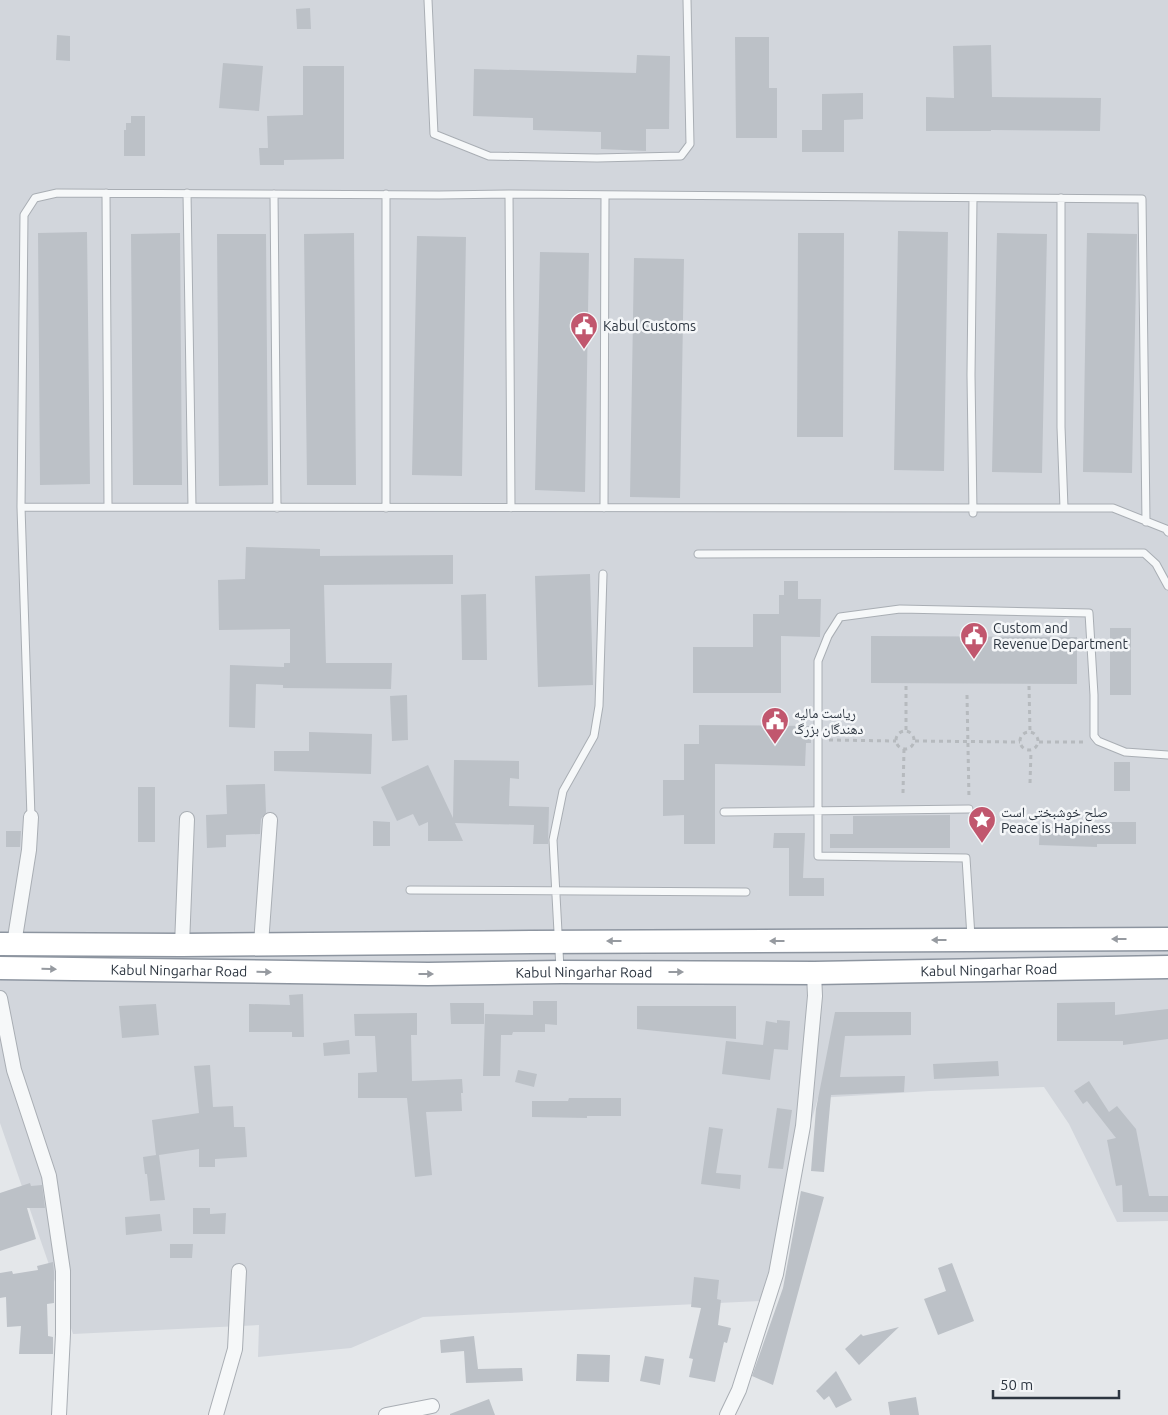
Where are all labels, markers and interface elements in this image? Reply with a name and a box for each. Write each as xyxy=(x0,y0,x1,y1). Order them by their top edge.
public building icon: Kabul Customs xyxy=(569,311,599,350)
place label: Kabul Customs xyxy=(603,318,696,334)
place label: Custom and Revenue Department xyxy=(993,620,1128,652)
public building icon: Custom and Revenue Department xyxy=(959,621,989,660)
place label: ریاست مالیه دهندگان بزرگ xyxy=(794,705,864,738)
public building icon: ریاست مالیه دهندگان بزرگ xyxy=(760,706,790,745)
place label: صلح خوشبختی است Peace is Hapiness xyxy=(1001,804,1111,836)
place icon: صلح خوشبختی است Peace is Hapiness xyxy=(967,805,997,844)
one-way arrow xyxy=(1111,935,1127,943)
one-way arrow xyxy=(931,936,947,944)
one-way arrow xyxy=(606,937,622,945)
one-way arrow xyxy=(769,937,785,945)
street label: Kabul Ningarhar Road xyxy=(920,961,1057,979)
street label: Kabul Ningarhar Road xyxy=(110,962,248,979)
street label: Kabul Ningarhar Road xyxy=(515,964,652,981)
one-way arrow xyxy=(41,965,57,973)
one-way arrow xyxy=(256,968,272,976)
one-way arrow xyxy=(668,968,684,976)
one-way arrow xyxy=(418,970,434,978)
scale bar xyxy=(993,1368,1119,1400)
text: 50 m xyxy=(1000,1376,1033,1393)

